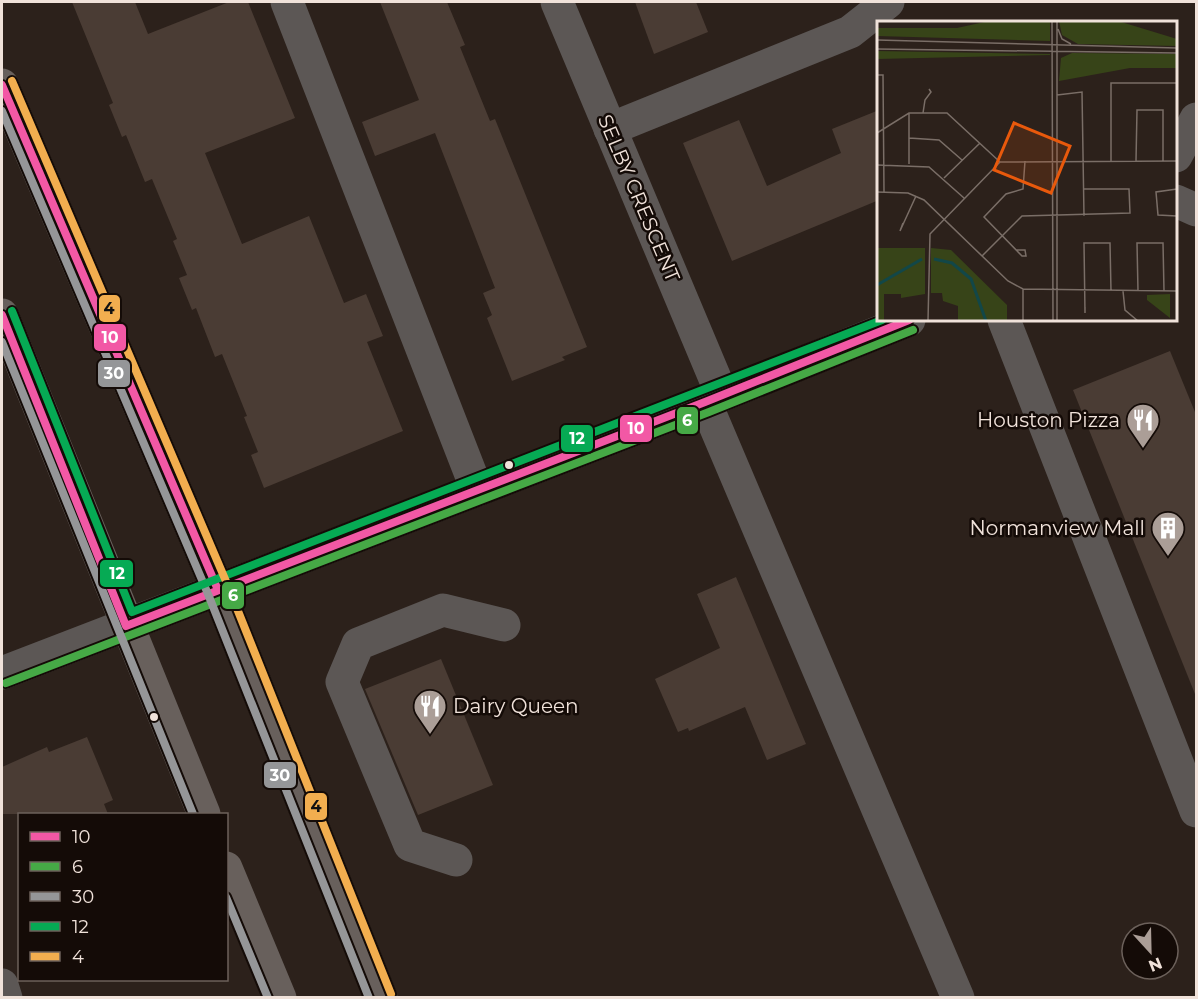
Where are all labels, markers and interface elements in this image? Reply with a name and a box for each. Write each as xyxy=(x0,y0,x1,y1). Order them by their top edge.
inset map xyxy=(877,21,1177,321)
street label: SELBY CRESCENT xyxy=(593,111,685,286)
line badge: 4 xyxy=(98,294,121,323)
text: 4 xyxy=(103,299,115,318)
line badge: 10 xyxy=(93,323,127,352)
text: 10 xyxy=(101,328,119,347)
line badge: 30 xyxy=(97,359,131,388)
text: 30 xyxy=(103,364,124,383)
restaurant icon: Houston Pizza xyxy=(1125,402,1161,449)
line badge: 6 xyxy=(676,406,699,435)
place label: Houston Pizza xyxy=(977,408,1120,432)
text: 6 xyxy=(682,411,692,430)
line badge: 10 xyxy=(619,414,653,443)
text: 10 xyxy=(627,419,645,438)
line badge: 12 xyxy=(560,424,594,453)
text: 12 xyxy=(569,429,585,448)
unlabelled marker xyxy=(503,459,515,471)
building icon: Normanview Mall xyxy=(1150,510,1186,557)
place label: Normanview Mall xyxy=(969,516,1145,540)
line badge: 12 xyxy=(99,559,134,588)
text: 12 xyxy=(109,564,125,583)
line badge: 6 xyxy=(221,581,245,610)
text: 6 xyxy=(228,586,238,605)
restaurant icon: Dairy Queen xyxy=(412,688,448,735)
place label: Dairy Queen xyxy=(453,694,579,718)
unlabelled marker xyxy=(148,711,160,723)
line badge: 30 xyxy=(263,761,297,789)
text: 30 xyxy=(269,766,290,785)
line badge: 4 xyxy=(304,792,328,821)
text: 4 xyxy=(310,797,322,816)
legend xyxy=(18,813,228,981)
text: 10 xyxy=(72,826,90,848)
text: 6 xyxy=(72,856,83,878)
text: 30 xyxy=(72,886,94,908)
text: 12 xyxy=(72,916,89,938)
north arrow xyxy=(1120,921,1180,981)
text: 4 xyxy=(72,946,84,968)
text: N xyxy=(1146,953,1165,976)

